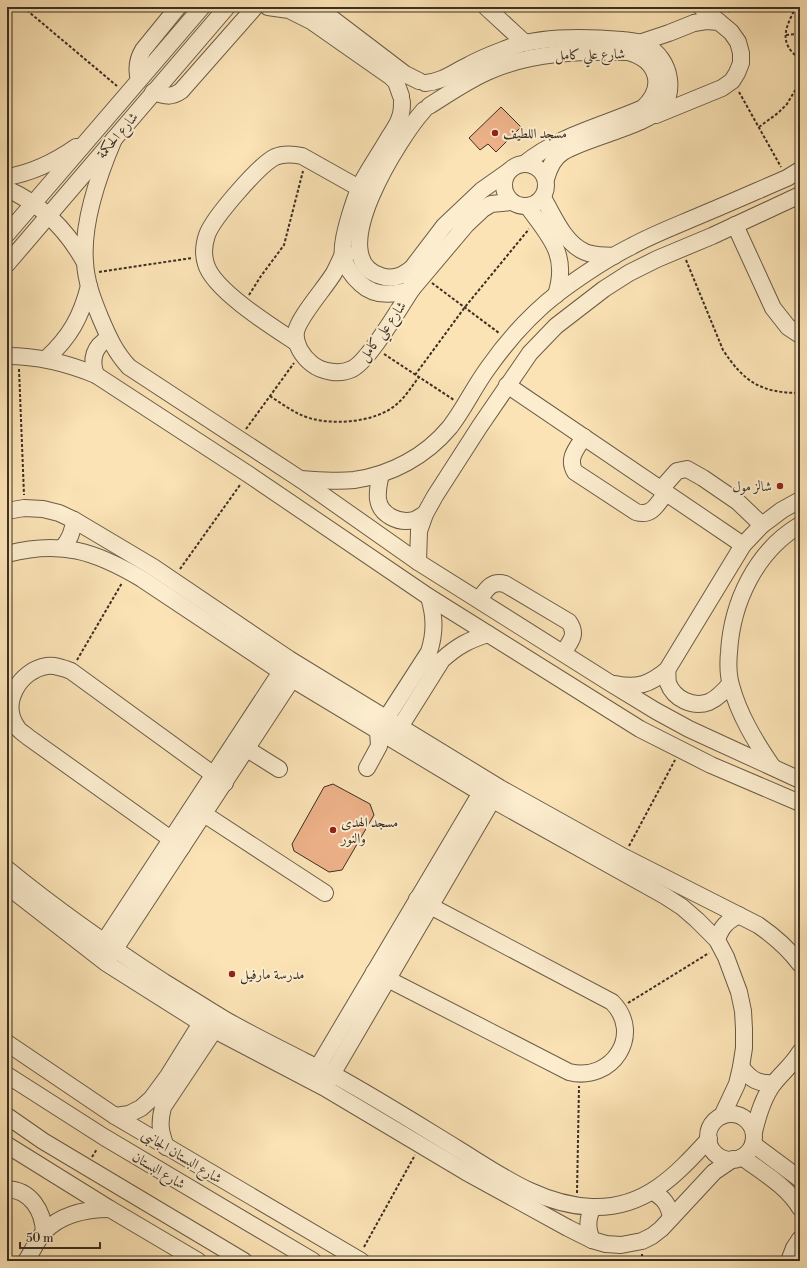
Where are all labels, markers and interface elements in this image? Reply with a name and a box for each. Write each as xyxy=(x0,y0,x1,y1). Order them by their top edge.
street label: شارع علي كامل xyxy=(555,45,625,68)
street label: شارع الحكمة xyxy=(93,109,144,164)
place label: مسجد اللطيف xyxy=(503,125,567,143)
marker: مسجد اللطيف xyxy=(490,128,500,138)
street label: شارع علي كامل xyxy=(355,298,413,367)
place label: شالز مول xyxy=(732,478,772,496)
marker: شالز مول xyxy=(775,481,785,491)
place label: مسجد الهدى والنور xyxy=(339,814,398,848)
marker: مسجد الهدى والنور xyxy=(328,825,338,835)
place label: مدرسة مارفيل xyxy=(240,966,305,985)
marker: مدرسة مارفيل xyxy=(227,969,237,979)
street label: شارع البستان الجانبى xyxy=(139,1125,225,1187)
street label: شارع البستان xyxy=(130,1148,188,1192)
scale bar xyxy=(20,1224,100,1250)
text: 50 m xyxy=(26,1231,54,1246)

